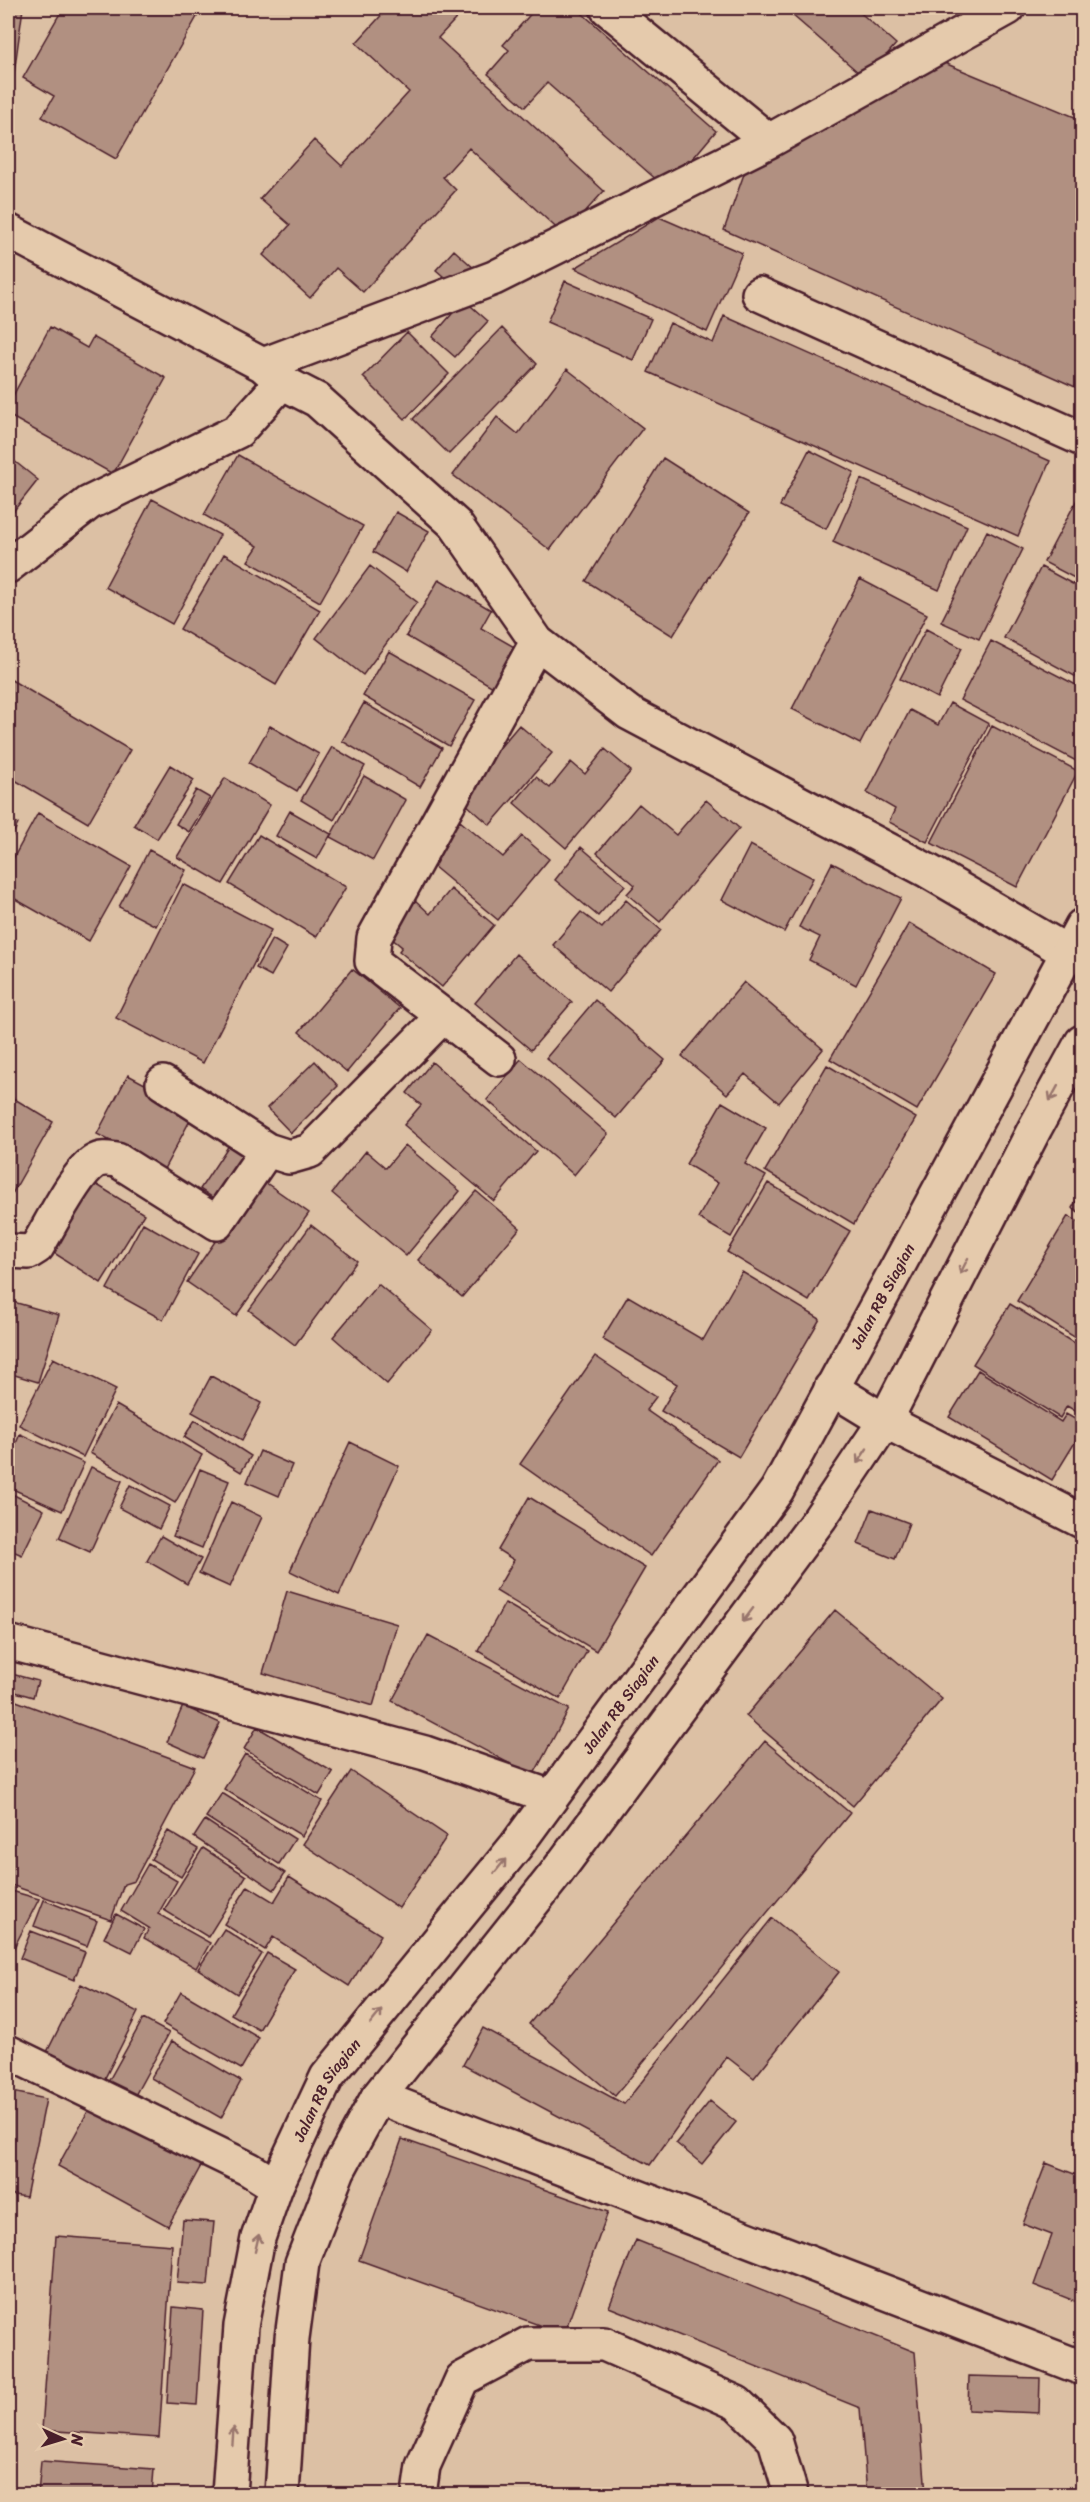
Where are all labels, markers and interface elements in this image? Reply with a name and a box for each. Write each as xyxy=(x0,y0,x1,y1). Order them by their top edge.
one-way arrow xyxy=(1048,1084,1060,1101)
street label: Jalan RB Siagian xyxy=(841,1237,923,1355)
one-way arrow xyxy=(958,1257,969,1275)
one-way arrow xyxy=(855,1447,867,1464)
one-way arrow xyxy=(742,1606,755,1622)
street label: Jalan RB Siagian xyxy=(573,1648,667,1760)
one-way arrow xyxy=(493,1858,506,1874)
one-way arrow xyxy=(369,2010,383,2025)
street label: Jalan RB Siagian xyxy=(284,2031,368,2147)
one-way arrow xyxy=(252,2234,264,2253)
north arrow xyxy=(33,2409,93,2469)
one-way arrow xyxy=(228,2427,239,2447)
text: N xyxy=(63,2432,92,2447)

